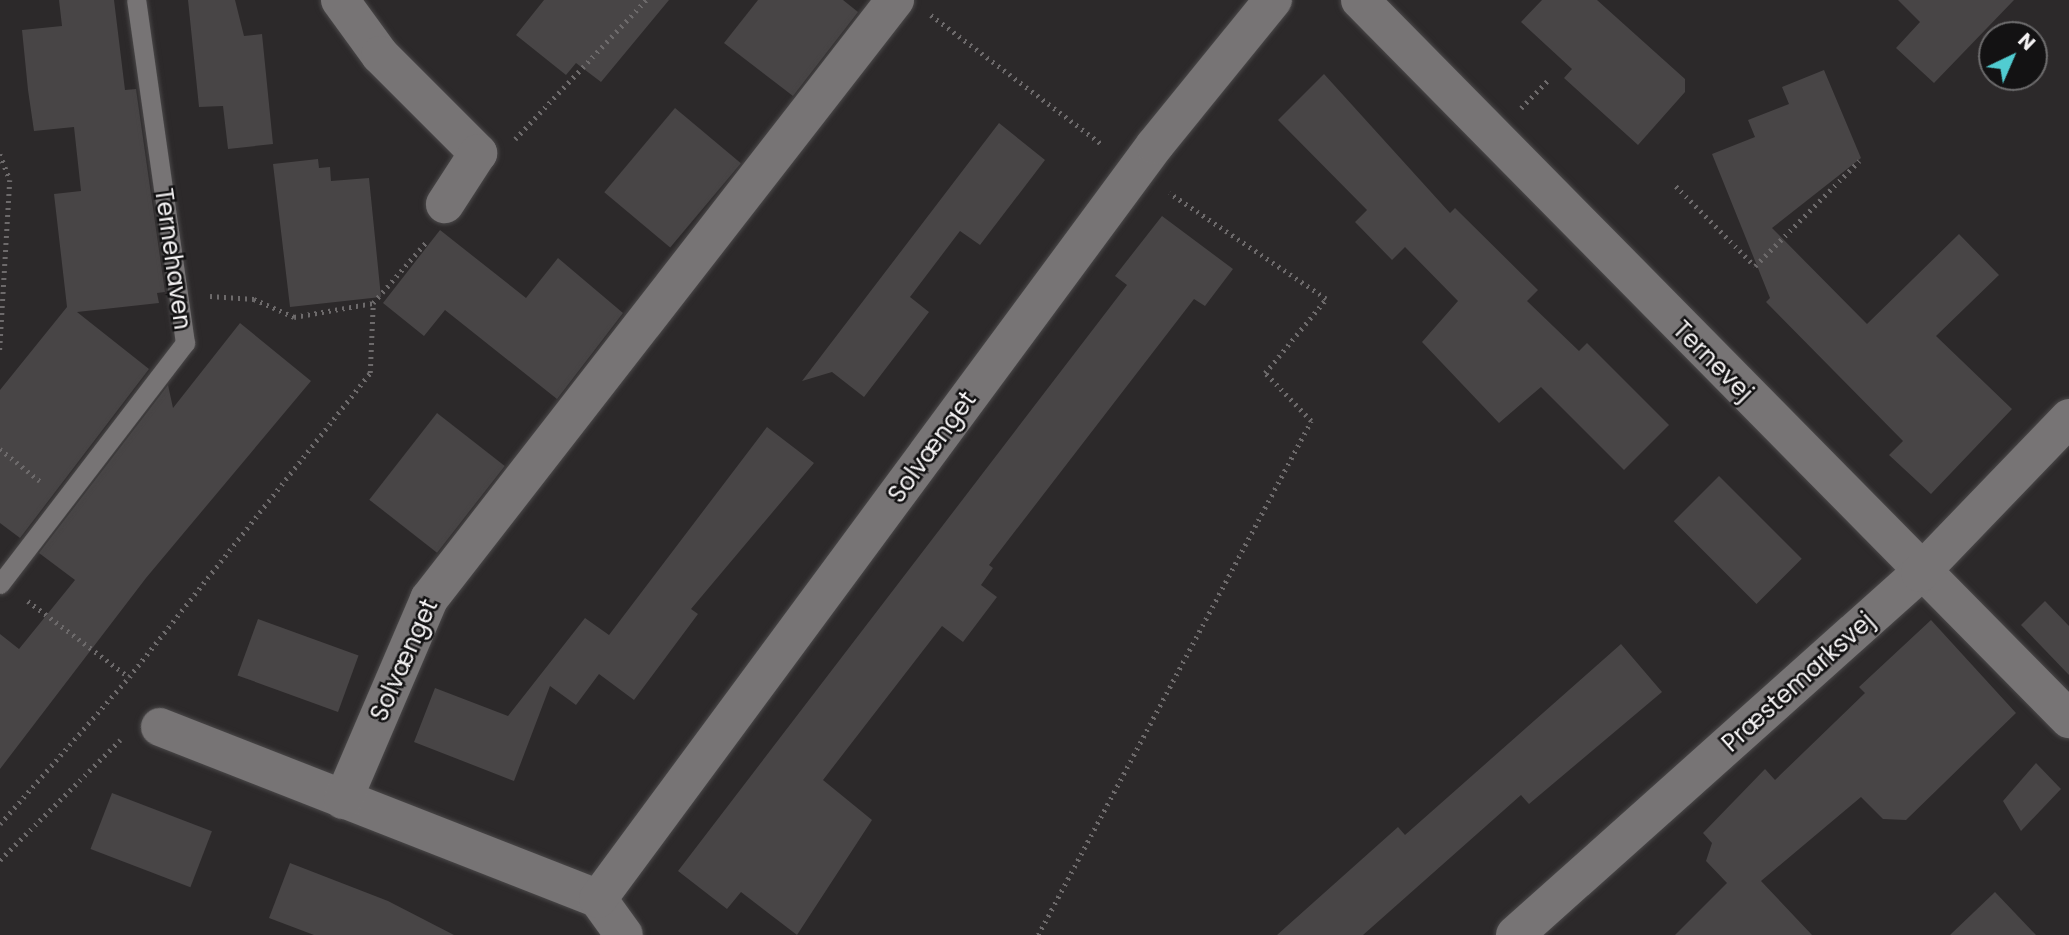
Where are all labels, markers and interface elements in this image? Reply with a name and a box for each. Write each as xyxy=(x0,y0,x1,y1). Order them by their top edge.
north arrow xyxy=(1978,21,2048,91)
text: N xyxy=(2012,27,2041,57)
street label: Ternehaven xyxy=(149,187,197,331)
street label: Ternevej xyxy=(1667,315,1759,407)
street label: Solvænget xyxy=(882,386,982,508)
street label: Solvænget xyxy=(364,595,444,725)
street label: Præstemarksvej xyxy=(1716,606,1880,758)

